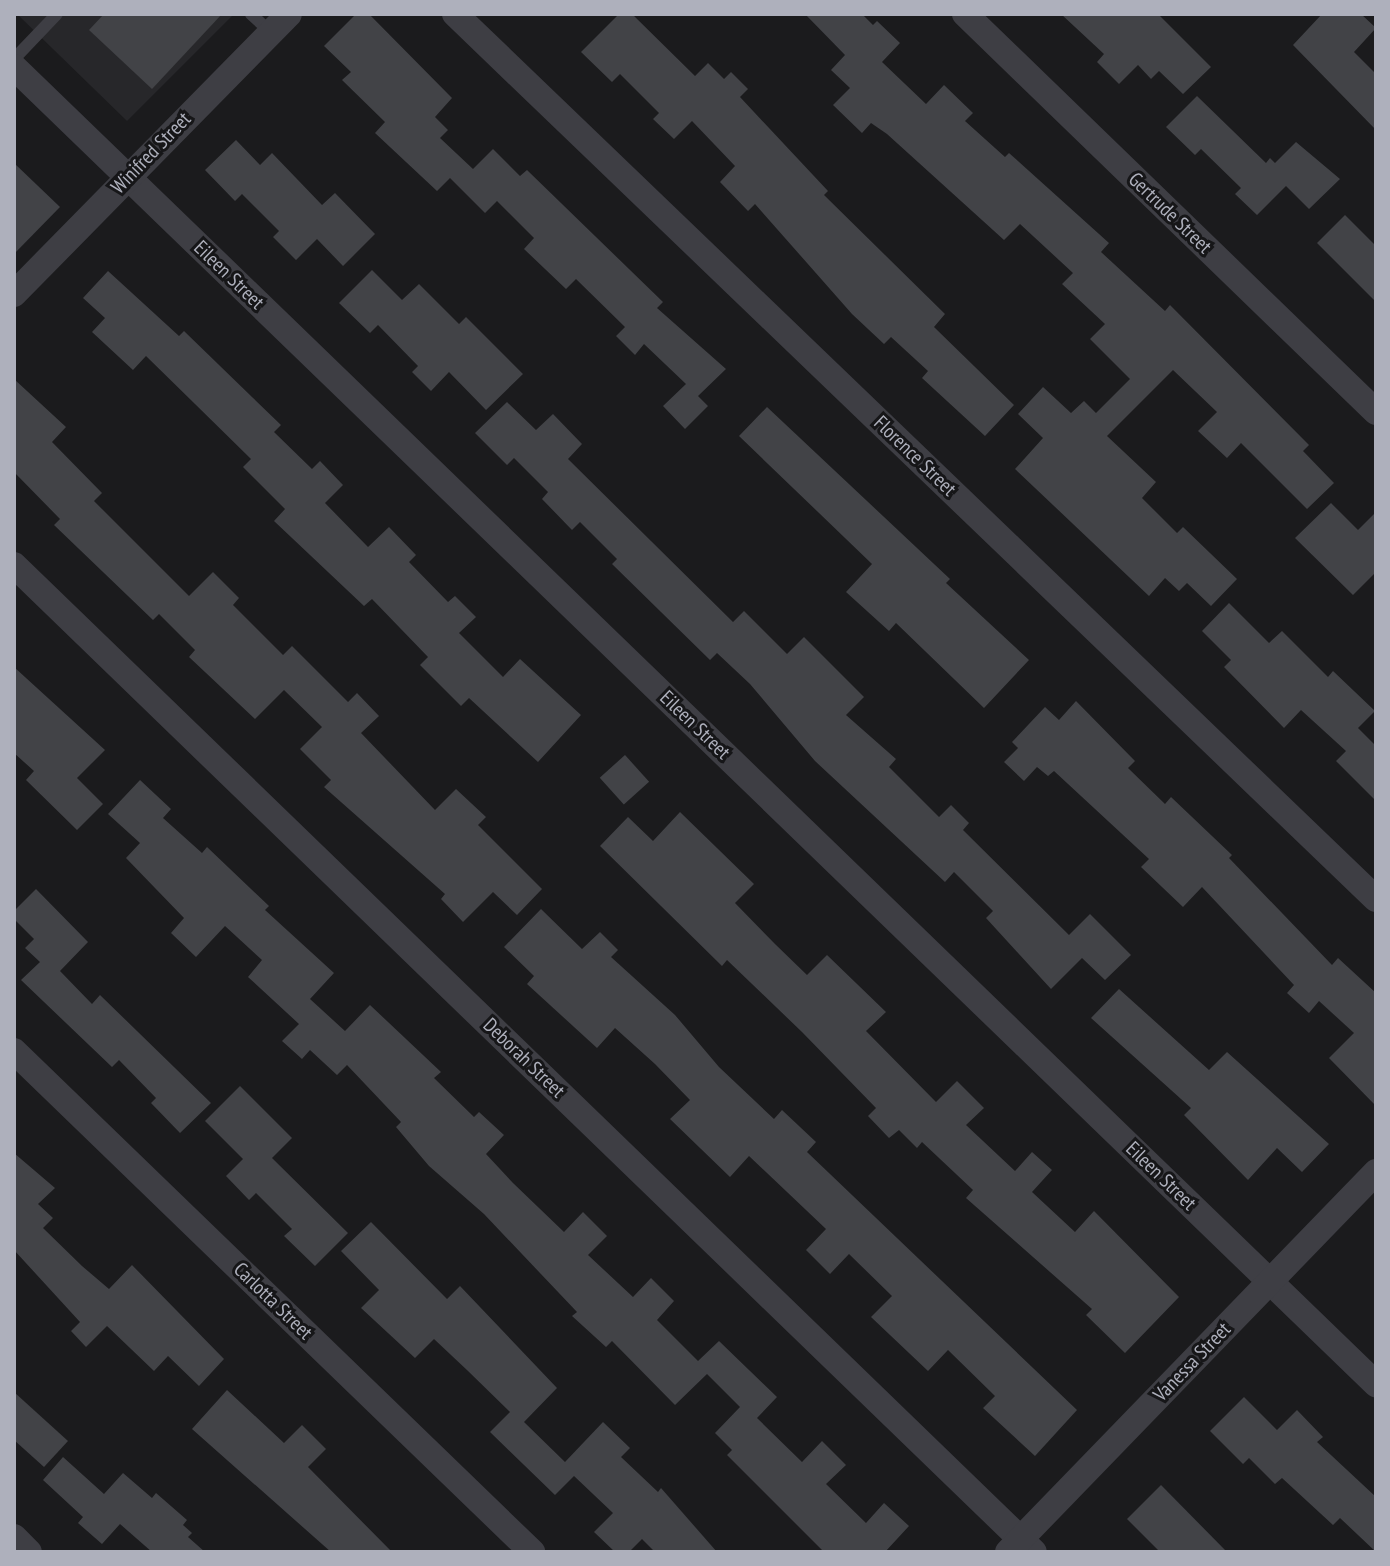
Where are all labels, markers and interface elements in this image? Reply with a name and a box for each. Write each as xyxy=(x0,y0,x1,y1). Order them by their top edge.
street label: Winifred Street xyxy=(106,107,196,199)
street label: Gertrude Street xyxy=(1123,167,1217,259)
street label: Eileen Street xyxy=(189,236,269,314)
street label: Florence Street xyxy=(869,411,961,501)
street label: Eileen Street xyxy=(655,686,735,764)
street label: Deborah Street xyxy=(478,1013,570,1103)
street label: Eileen Street xyxy=(1121,1137,1201,1215)
street label: Carlotta Street xyxy=(229,1258,317,1344)
street label: Vanessa Street xyxy=(1148,1317,1236,1407)

